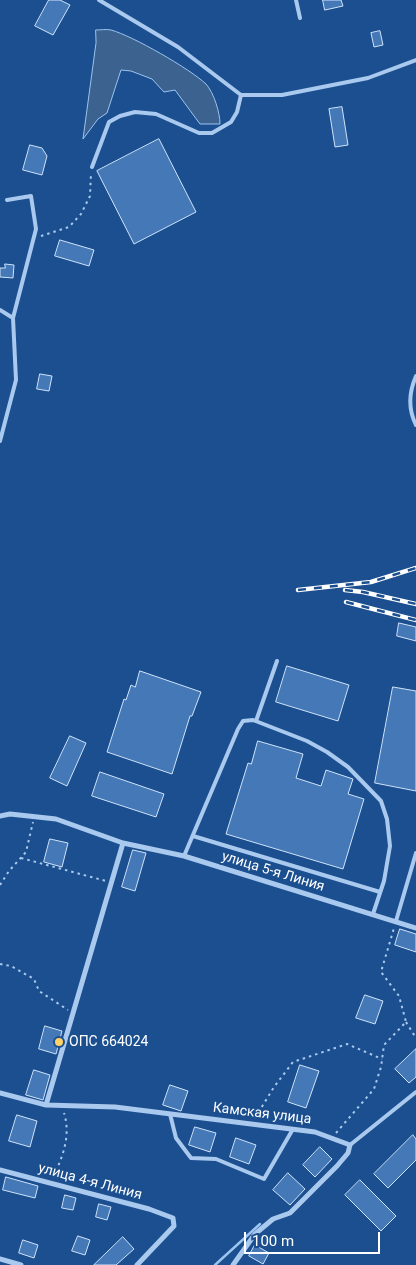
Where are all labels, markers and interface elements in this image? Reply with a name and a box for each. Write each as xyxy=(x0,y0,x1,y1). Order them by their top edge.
street label: улица 5-я Линия xyxy=(220,848,326,896)
place label: ОПС 664024 xyxy=(69,1034,148,1050)
marker: ОПС 664024 xyxy=(53,1036,65,1048)
street label: Камская улица xyxy=(212,1100,312,1128)
street label: улица 4-я Линия xyxy=(36,1160,144,1204)
scale bar xyxy=(246,1222,382,1254)
text: 100 m xyxy=(252,1232,294,1250)

